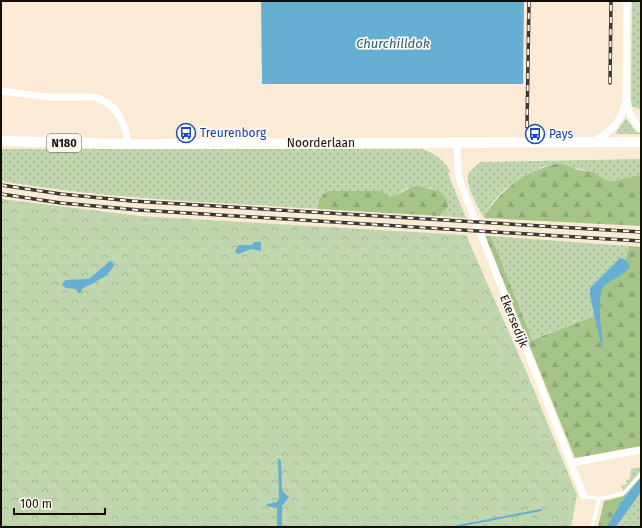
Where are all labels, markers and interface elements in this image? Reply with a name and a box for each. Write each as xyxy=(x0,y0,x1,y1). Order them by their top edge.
water label: Churchilldok xyxy=(356,36,430,51)
bus stop icon: Treurenborg xyxy=(175,122,197,144)
bus stop icon: Pays xyxy=(524,123,546,145)
place label: Treurenborg xyxy=(200,126,267,140)
place label: Pays xyxy=(549,127,573,141)
road number: N180 xyxy=(47,134,81,152)
street label: Noorderlaan xyxy=(287,136,355,150)
street label: Ekersedijk xyxy=(497,293,531,350)
scale bar xyxy=(14,490,105,516)
text: 100 m xyxy=(20,497,52,511)

